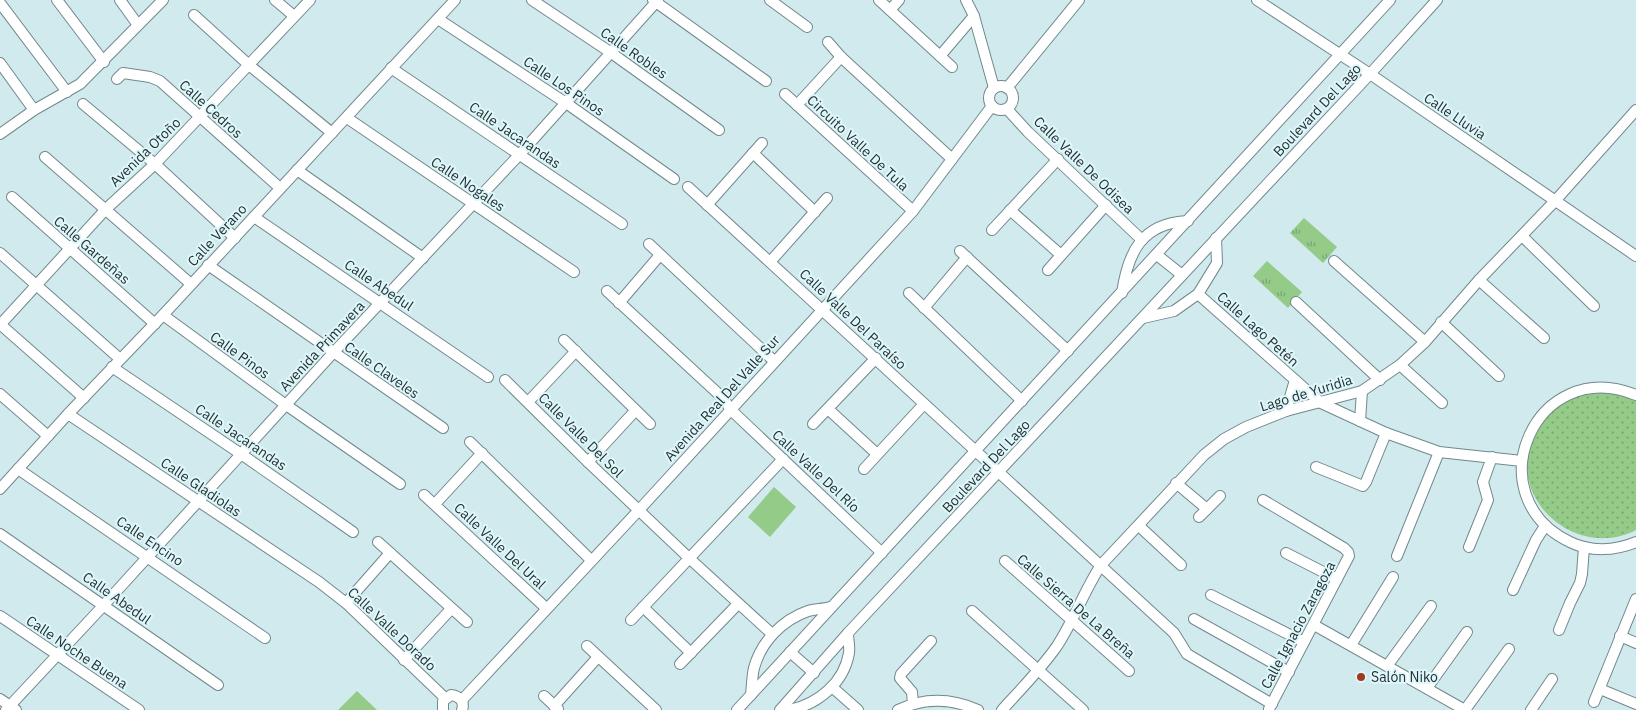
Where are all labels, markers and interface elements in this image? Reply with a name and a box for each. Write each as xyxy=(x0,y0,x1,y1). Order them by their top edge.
street label: Calle Robles xyxy=(597,23,671,83)
street label: Calle Los Pinos xyxy=(520,52,608,120)
street label: Boulevard Del Lago xyxy=(1269,60,1365,160)
street label: Calle Cedros xyxy=(176,76,246,142)
street label: Calle Lluvia xyxy=(1420,89,1490,144)
street label: Circuito Valle De Tula xyxy=(803,91,913,195)
street label: Calle Jacarandas xyxy=(466,98,564,172)
street label: Calle Valle De Odisea xyxy=(1030,112,1138,218)
street label: Avenida Otoño xyxy=(106,113,184,190)
street label: Calle Nogales xyxy=(427,153,509,215)
street label: Calle Verano xyxy=(184,200,251,270)
street label: Calle Gardeñas xyxy=(50,212,134,288)
street label: Calle Abedul xyxy=(341,255,417,315)
street label: Calle Valle Del Paraíso xyxy=(796,265,910,373)
street label: Calle Lago Petén xyxy=(1213,288,1303,370)
street label: Avenida Primavera xyxy=(275,297,369,395)
street label: Calle Pinos xyxy=(207,327,273,383)
street label: Avenida Real Del Valle Sur xyxy=(660,331,784,465)
street label: Calle Claveles xyxy=(341,338,423,403)
street label: Lago de Yuridia xyxy=(1258,370,1355,416)
street label: Calle Valle Del Sol xyxy=(535,389,627,481)
street label: Calle Jacarandas xyxy=(192,400,290,474)
street label: Boulevard Del Lago xyxy=(938,416,1034,516)
street label: Calle Valle Del Río xyxy=(768,426,864,516)
street label: Calle Gladiolas xyxy=(157,453,245,521)
street label: Calle Valle Del Ural xyxy=(450,499,550,593)
street label: Calle Encino xyxy=(113,512,187,570)
street label: Calle Sierra De La Breña xyxy=(1013,550,1139,663)
street label: Calle Ignacio Zaragoza xyxy=(1257,558,1340,692)
street label: Calle Abedul xyxy=(79,568,155,628)
street label: Calle Valle Dorado xyxy=(344,583,440,675)
street label: Calle Noche Buena xyxy=(23,611,132,693)
place label: Salón Niko xyxy=(1371,668,1438,686)
marker: Salón Niko xyxy=(1355,671,1367,683)

